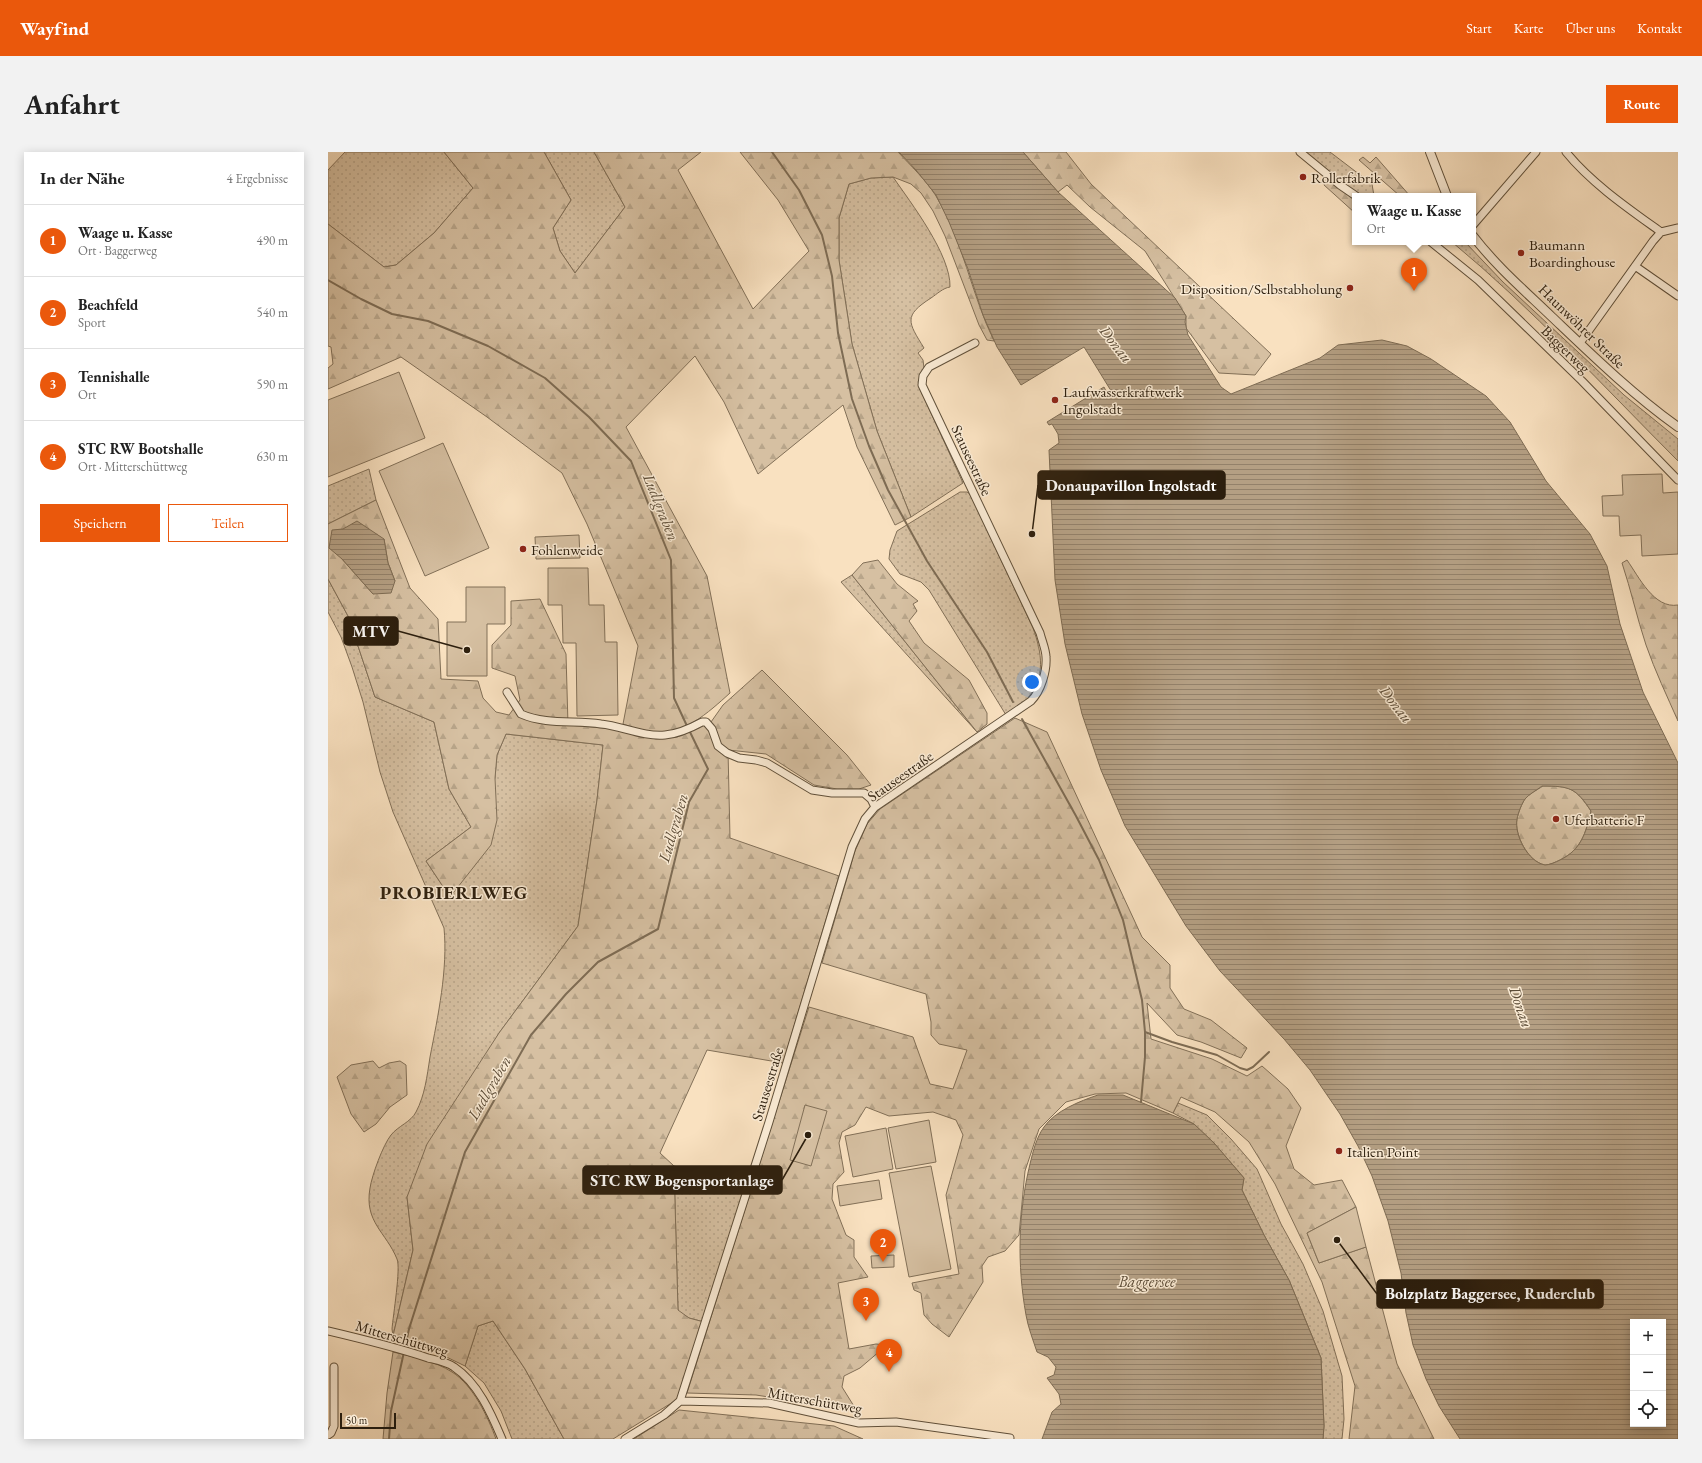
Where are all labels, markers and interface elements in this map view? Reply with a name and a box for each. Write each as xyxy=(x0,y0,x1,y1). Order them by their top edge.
text: Wayfind xyxy=(20,16,89,41)
text: Start xyxy=(1466,19,1492,37)
text: Karte xyxy=(1514,19,1543,37)
text: Über uns xyxy=(1565,19,1615,37)
text: Kontakt xyxy=(1637,19,1682,37)
button: Route xyxy=(1606,85,1678,123)
text: Anfahrt xyxy=(24,86,120,122)
text: In der Nähe xyxy=(40,167,125,189)
place label: Rollerfabrik xyxy=(1311,168,1382,187)
text: 4 Ergebnisse xyxy=(227,170,288,187)
marker: Rollerfabrik xyxy=(1298,172,1308,182)
popup xyxy=(1352,193,1476,245)
text: Waage u. Kasse xyxy=(1367,201,1461,220)
text: Ort xyxy=(1367,220,1385,237)
text: Waage u. Kasse xyxy=(78,223,173,242)
text: 1 xyxy=(50,232,56,249)
text: 490 m xyxy=(257,232,288,249)
place label: Baumann Boardinghouse xyxy=(1529,235,1616,271)
text: Ort · Baggerweg xyxy=(78,242,157,259)
marker: Baumann Boardinghouse xyxy=(1516,248,1526,258)
pin: 1 xyxy=(1401,258,1427,291)
place label: Disposition/Selbstabholung xyxy=(1181,279,1342,298)
street label: Haunwöhrer Straße xyxy=(1535,280,1629,372)
marker: Disposition/Selbstabholung xyxy=(1345,283,1355,293)
text: Beachfeld xyxy=(78,295,138,314)
text: 2 xyxy=(50,304,56,321)
text: 540 m xyxy=(257,304,288,321)
text: Sport xyxy=(78,314,106,331)
water label: Donau xyxy=(1094,320,1137,367)
street label: Baggerweg xyxy=(1537,321,1595,377)
text: Tennishalle xyxy=(78,367,150,386)
text: 3 xyxy=(50,376,56,393)
text: 590 m xyxy=(257,376,288,393)
place label: Laufwasserkraftwerk Ingolstadt xyxy=(1063,382,1183,418)
text: Ort xyxy=(78,386,96,403)
marker: Laufwasserkraftwerk Ingolstadt xyxy=(1050,395,1060,405)
street label: Stauseestraße xyxy=(947,422,997,499)
text: STC RW Bootshalle xyxy=(78,439,203,458)
text: 4 xyxy=(50,448,56,465)
text: 630 m xyxy=(257,448,288,465)
text: Ort · Mitterschüttweg xyxy=(78,458,187,475)
water label: Ludlgraben xyxy=(638,469,684,544)
callout: Donaupavillon Ingolstadt xyxy=(1038,471,1225,499)
text: Donaupavillon Ingolstadt xyxy=(1045,475,1217,496)
button: Speichern xyxy=(40,504,160,542)
button: Teilen xyxy=(168,504,288,542)
place label: Fohlenweide xyxy=(531,540,603,559)
marker: Fohlenweide xyxy=(518,544,528,554)
callout: MTV xyxy=(344,617,398,645)
text: MTV xyxy=(352,621,391,642)
your location xyxy=(1022,672,1042,692)
water label: Donau xyxy=(1374,680,1417,727)
street label: Stauseestraße xyxy=(863,746,937,806)
water label: Ludlgraben xyxy=(653,791,693,866)
place label: Uferbatterie F xyxy=(1564,810,1645,829)
marker: Uferbatterie F xyxy=(1551,814,1561,824)
district label: PROBIERLWEG xyxy=(380,880,528,905)
water label: Donau xyxy=(1504,983,1538,1030)
street label: Stauseestraße xyxy=(747,1045,787,1123)
water label: Ludlgraben xyxy=(462,1052,516,1125)
place label: Italien Point xyxy=(1347,1142,1418,1161)
marker: Italien Point xyxy=(1334,1146,1344,1156)
callout: STC RW Bogensportanlage xyxy=(583,1166,782,1194)
text: STC RW Bogensportanlage xyxy=(590,1170,774,1191)
pin: 2 xyxy=(870,1229,896,1262)
water label: Baggersee xyxy=(1117,1271,1176,1292)
callout: Bolzplatz Baggersee, Ruderclub xyxy=(1377,1280,1603,1308)
text: Bolzplatz Baggersee, Ruderclub xyxy=(1385,1283,1595,1304)
pin: 3 xyxy=(853,1288,879,1321)
street label: Mitterschüttweg xyxy=(353,1316,451,1360)
map controls xyxy=(1630,1319,1666,1427)
button: + xyxy=(1630,1319,1666,1355)
pin: 4 xyxy=(876,1339,902,1372)
button: − xyxy=(1630,1355,1666,1391)
street label: Mitterschüttweg xyxy=(766,1382,864,1418)
button: locate xyxy=(1630,1391,1666,1427)
scale bar xyxy=(340,1411,396,1430)
text: 50 m xyxy=(346,1413,367,1427)

